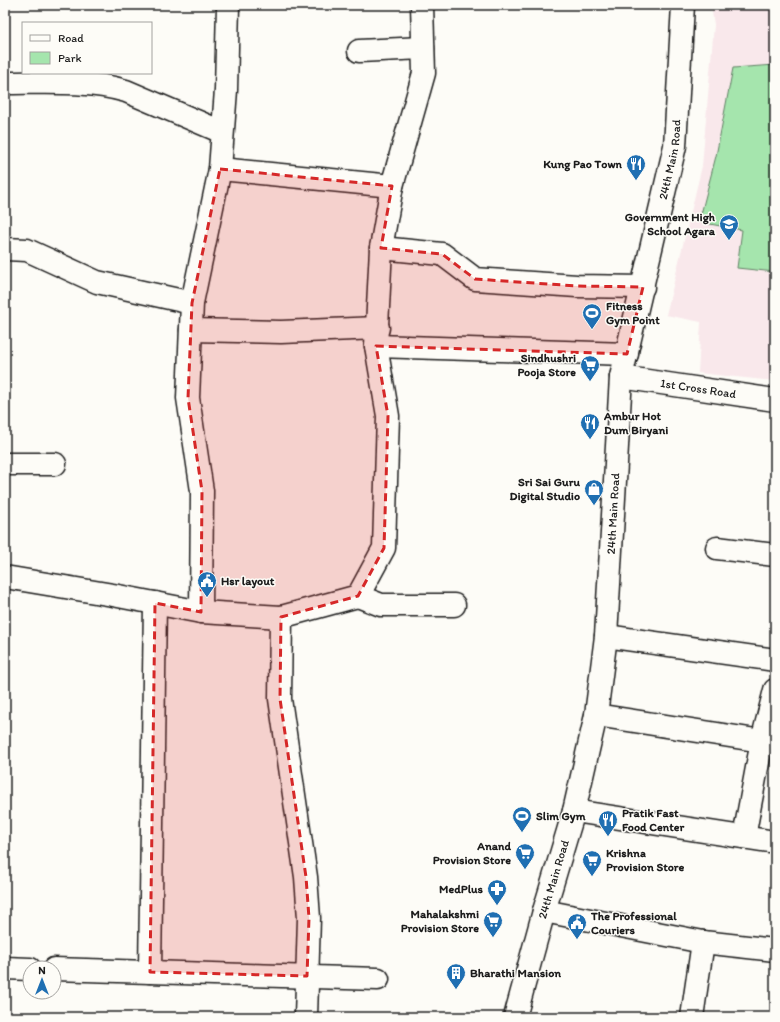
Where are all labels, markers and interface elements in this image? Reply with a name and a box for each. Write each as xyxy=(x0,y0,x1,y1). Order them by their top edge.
legend xyxy=(22,22,152,74)
text: Road xyxy=(58,31,84,45)
text: Park xyxy=(58,51,82,65)
street label: 24th Main Road xyxy=(656,119,684,201)
restaurant icon: Kung Pao Town xyxy=(625,153,647,181)
place label: Kung Pao Town xyxy=(543,157,623,172)
place label: Government High School Agara xyxy=(625,210,716,239)
school or university icon: Government High School Agara xyxy=(718,213,740,241)
place label: Fitness Gym Point xyxy=(606,299,660,328)
sports icon: Fitness Gym Point xyxy=(581,302,603,330)
place label: Sindhushri Pooja Store xyxy=(518,351,576,380)
supermarket icon: Sindhushri Pooja Store xyxy=(579,354,601,382)
street label: 1st Cross Road xyxy=(659,376,737,401)
place label: Ambur Hot Dum Biryani xyxy=(603,409,668,438)
restaurant icon: Ambur Hot Dum Biryani xyxy=(579,412,601,440)
street label: 24th Main Road xyxy=(604,472,622,555)
place label: Sri Sai Guru Digital Studio xyxy=(509,475,580,504)
shop icon: Sri Sai Guru Digital Studio xyxy=(583,478,605,506)
public building icon: Hsr layout xyxy=(196,570,218,598)
place label: Hsr layout xyxy=(221,574,275,589)
sports icon: Slim Gym xyxy=(511,805,533,833)
place label: Pratik Fast Food Center xyxy=(622,806,684,834)
place label: Slim Gym xyxy=(536,809,587,824)
restaurant icon: Pratik Fast Food Center xyxy=(597,809,619,837)
street label: 24th Main Road xyxy=(535,838,572,920)
place label: Anand Provision Store xyxy=(433,839,511,867)
supermarket icon: Anand Provision Store xyxy=(514,842,536,870)
place label: Krishna Provision Store xyxy=(606,846,685,874)
supermarket icon: Krishna Provision Store xyxy=(581,849,603,877)
pharmacy icon: MedPlus xyxy=(486,878,508,906)
place label: MedPlus xyxy=(439,882,484,896)
place label: Mahalakshmi Provision Store xyxy=(401,907,479,935)
place label: The Professional Couriers xyxy=(590,909,677,937)
supermarket icon: Mahalakshmi Provision Store xyxy=(482,910,504,938)
public building icon: The Professional Couriers xyxy=(566,912,588,940)
north arrow xyxy=(22,960,62,1000)
building icon: Bharathi Mansion xyxy=(445,962,467,990)
text: N xyxy=(38,964,46,977)
place label: Bharathi Mansion xyxy=(470,966,561,980)

